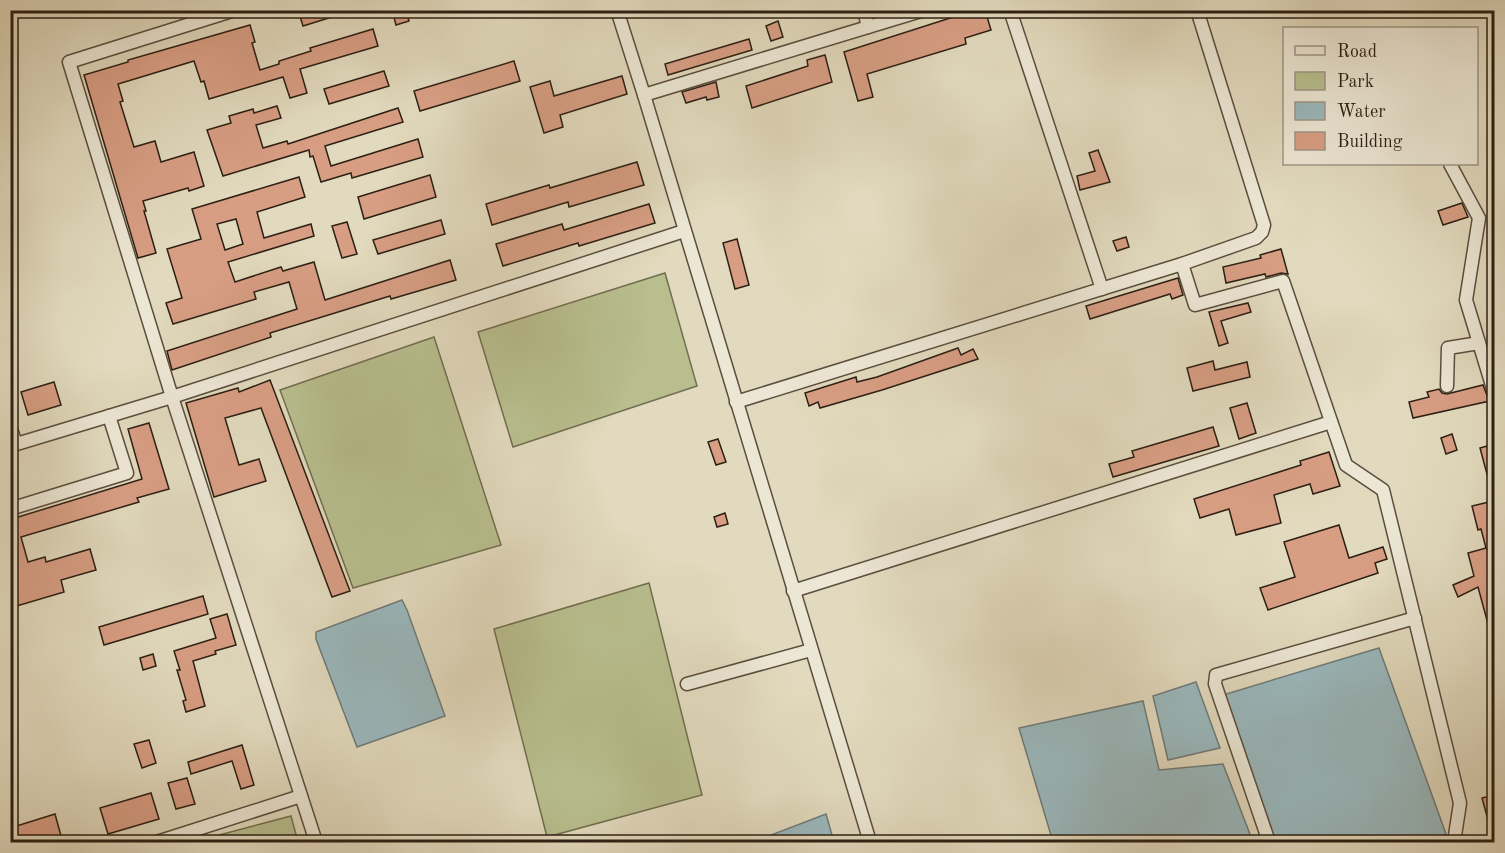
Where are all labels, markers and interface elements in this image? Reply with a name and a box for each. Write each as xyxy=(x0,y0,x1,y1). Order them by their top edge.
legend xyxy=(1283,27,1478,165)
text: Road xyxy=(1337,43,1377,61)
text: Park xyxy=(1337,73,1374,91)
text: Water xyxy=(1337,103,1386,121)
text: Building xyxy=(1337,133,1403,151)

